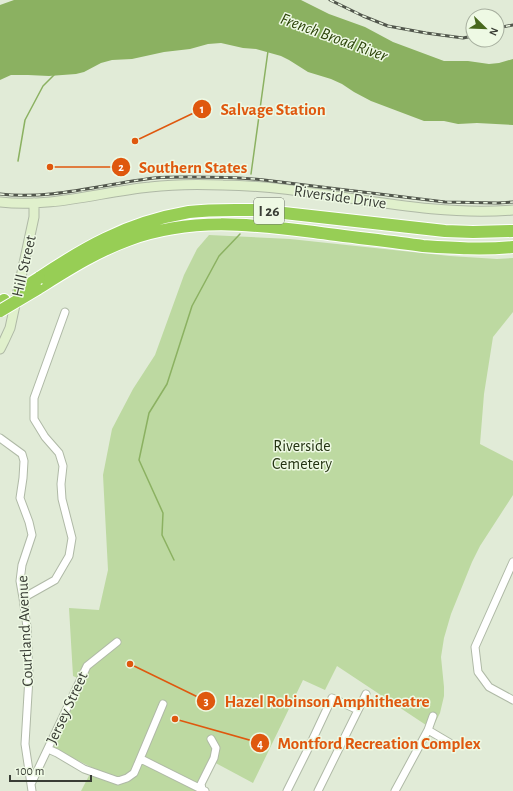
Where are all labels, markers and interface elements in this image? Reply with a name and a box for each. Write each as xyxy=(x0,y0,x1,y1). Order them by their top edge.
north arrow xyxy=(465,8,505,48)
water label: French Broad River xyxy=(278,10,390,64)
text: N xyxy=(487,26,500,37)
callout: Salvage Station xyxy=(192,94,333,123)
text: Salvage Station xyxy=(220,101,326,118)
text: 1 xyxy=(200,103,204,115)
callout: Southern States xyxy=(111,152,255,181)
text: Southern States xyxy=(139,159,248,176)
text: 2 xyxy=(118,161,124,173)
street label: Riverside Drive xyxy=(293,183,387,211)
road number: I 26 xyxy=(254,198,284,224)
street label: Hill Street xyxy=(9,233,39,299)
park label: Riverside Cemetery xyxy=(272,438,332,473)
street label: Courtland Avenue xyxy=(14,575,36,687)
street label: Jersey Street xyxy=(43,669,92,747)
callout: Hazel Robinson Amphitheatre xyxy=(196,687,437,716)
text: Hazel Robinson Amphitheatre xyxy=(224,693,430,710)
text: 3 xyxy=(203,695,209,707)
callout: Montford Recreation Complex xyxy=(250,729,489,758)
text: Montford Recreation Complex xyxy=(277,735,481,752)
text: 4 xyxy=(257,738,263,750)
scale bar xyxy=(10,757,91,783)
text: 100 m xyxy=(16,765,44,777)

